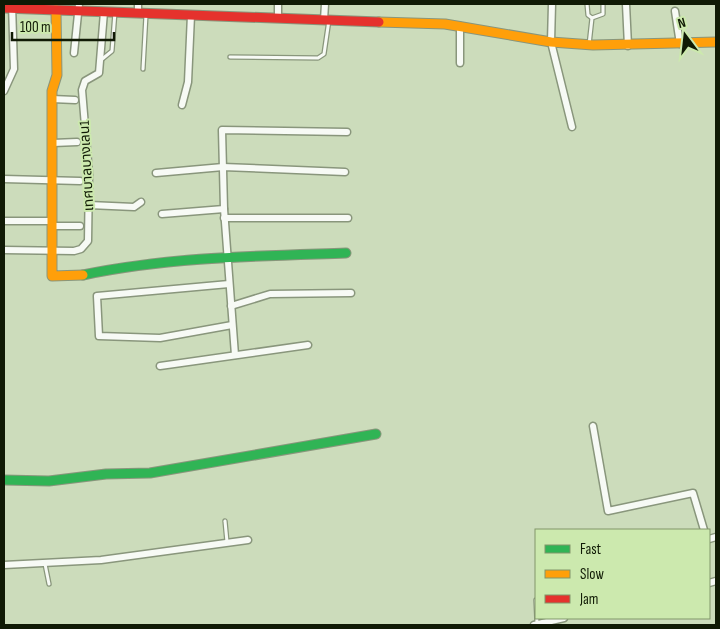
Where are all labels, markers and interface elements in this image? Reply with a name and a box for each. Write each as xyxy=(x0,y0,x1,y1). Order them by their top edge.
scale bar xyxy=(12,10,115,42)
north arrow xyxy=(660,10,710,60)
text: N xyxy=(676,14,688,32)
text: 100 m xyxy=(20,18,51,37)
street label: เทศบาลบางเลน1 xyxy=(76,120,97,212)
legend xyxy=(535,529,710,619)
text: Fast xyxy=(580,540,602,559)
text: Slow xyxy=(580,565,604,584)
text: Jam xyxy=(579,590,598,609)

